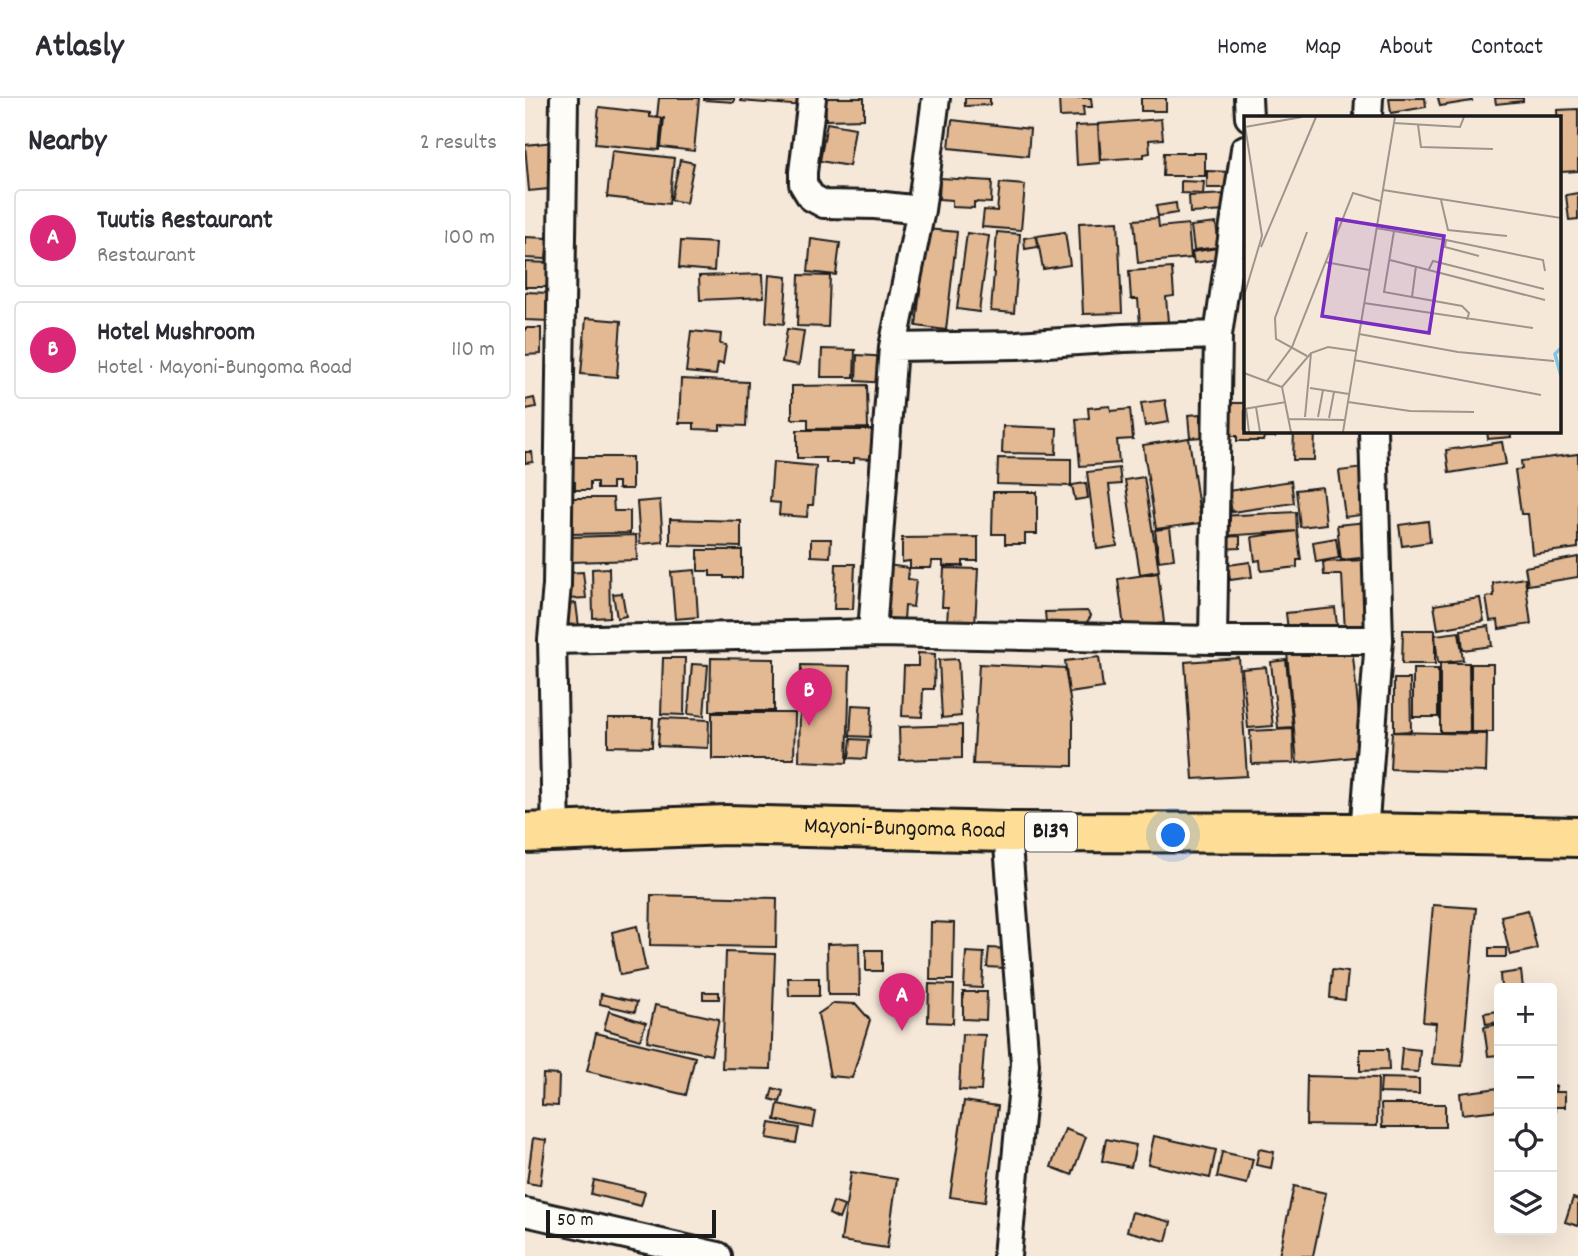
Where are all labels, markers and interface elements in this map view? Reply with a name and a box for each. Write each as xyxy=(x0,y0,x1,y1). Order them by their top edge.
text: Atlasly xyxy=(35,25,124,72)
text: Home xyxy=(1217,31,1267,65)
text: Map xyxy=(1305,31,1341,65)
text: About xyxy=(1379,31,1433,65)
text: Contact xyxy=(1471,31,1543,65)
inset map xyxy=(1244,116,1561,432)
text: Nearby xyxy=(28,122,106,165)
text: 2 results xyxy=(420,127,497,160)
text: Tuutis Restaurant xyxy=(97,203,273,240)
text: A xyxy=(47,222,59,255)
text: 100 m xyxy=(444,222,495,255)
text: Restaurant xyxy=(97,240,196,273)
text: Hotel Mushroom xyxy=(97,315,255,352)
text: B xyxy=(48,334,58,367)
text: 110 m xyxy=(451,334,495,367)
text: Hotel · Mayoni-Bungoma Road xyxy=(97,352,352,385)
pin: B xyxy=(786,668,832,726)
street label: Mayoni-Bungoma Road xyxy=(804,810,1006,849)
road number: B139 xyxy=(1025,812,1077,852)
your location xyxy=(1156,818,1190,852)
pin: A xyxy=(879,973,925,1031)
map controls xyxy=(1494,983,1557,1235)
button: + xyxy=(1494,983,1557,1046)
button: − xyxy=(1494,1046,1557,1109)
button: locate xyxy=(1494,1109,1557,1172)
button: layers xyxy=(1494,1172,1557,1235)
scale bar xyxy=(546,1207,716,1239)
text: 50 m xyxy=(557,1208,594,1235)

